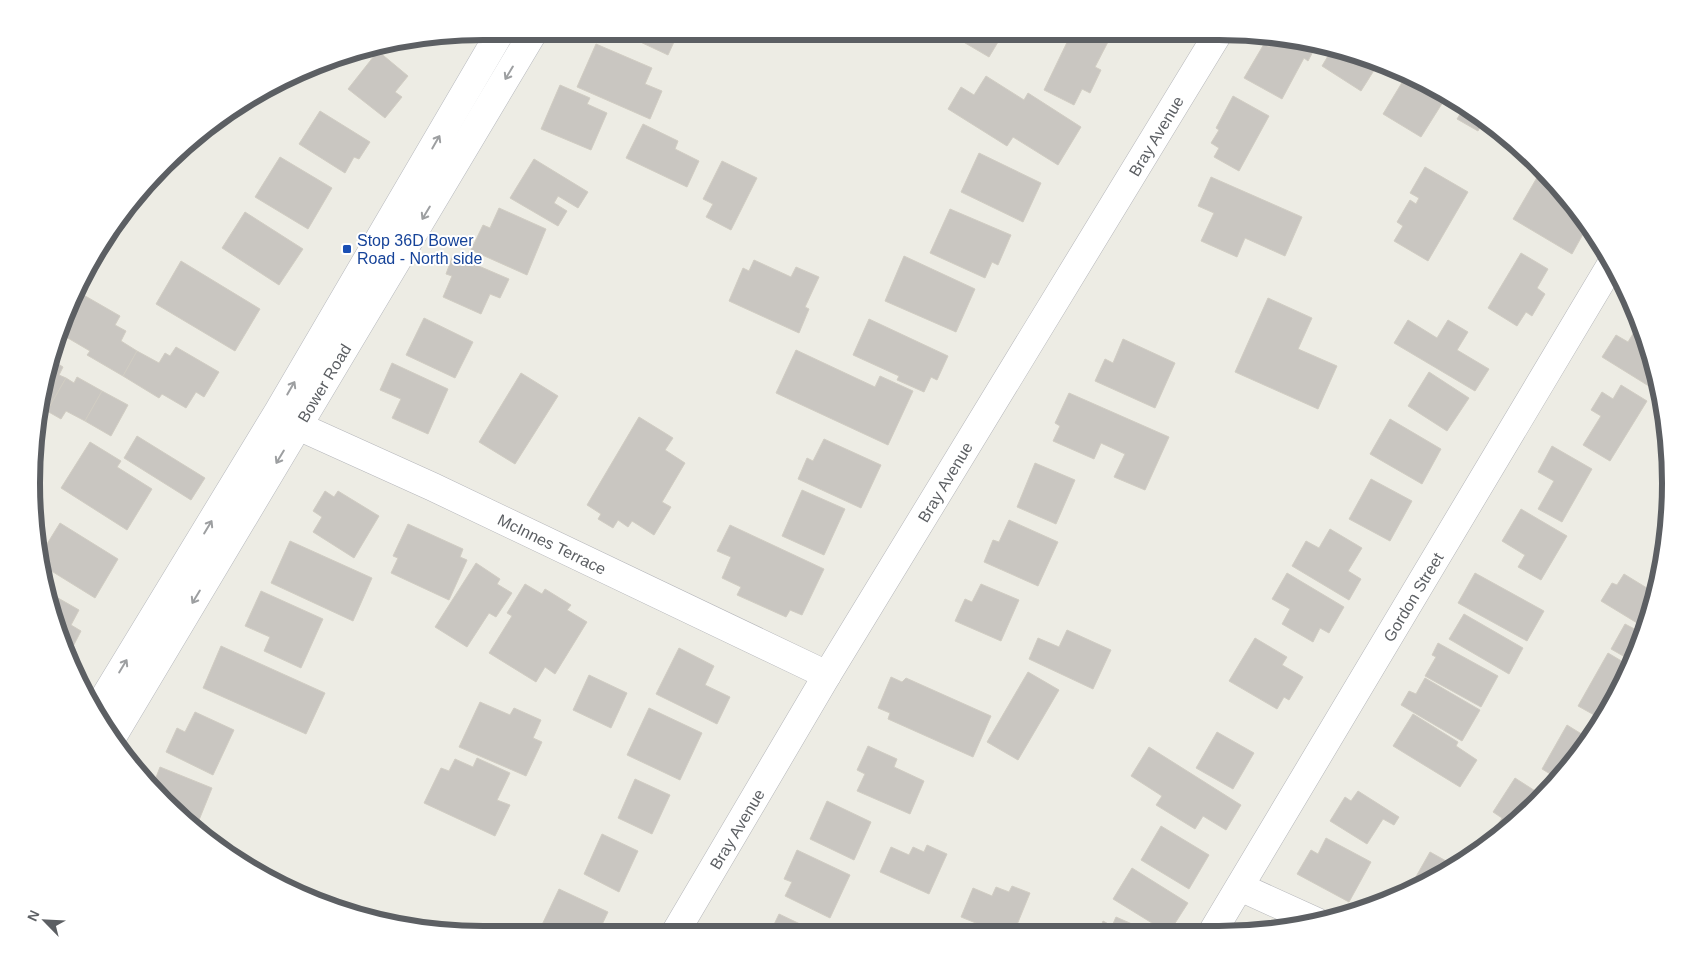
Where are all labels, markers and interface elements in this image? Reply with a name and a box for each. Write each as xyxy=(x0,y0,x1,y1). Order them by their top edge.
one-way arrow xyxy=(504,66,514,80)
street label: Bray Avenue xyxy=(1126,93,1187,179)
one-way arrow xyxy=(431,136,441,150)
one-way arrow xyxy=(420,205,430,219)
place label: Stop 36D Bower Road - North side xyxy=(357,232,482,267)
marker: Stop 36D Bower Road - North side xyxy=(341,243,353,255)
street label: Bower Road xyxy=(294,341,354,425)
one-way arrow xyxy=(287,382,297,396)
street label: Bray Avenue xyxy=(915,439,976,525)
one-way arrow xyxy=(274,450,284,464)
street label: McInnes Terrace xyxy=(495,511,609,578)
one-way arrow xyxy=(203,521,213,535)
street label: Gordon Street xyxy=(1380,549,1447,645)
one-way arrow xyxy=(191,589,201,603)
one-way arrow xyxy=(119,660,129,674)
street label: Bray Avenue xyxy=(707,786,768,872)
north arrow xyxy=(20,896,70,946)
text: N xyxy=(24,908,42,924)

